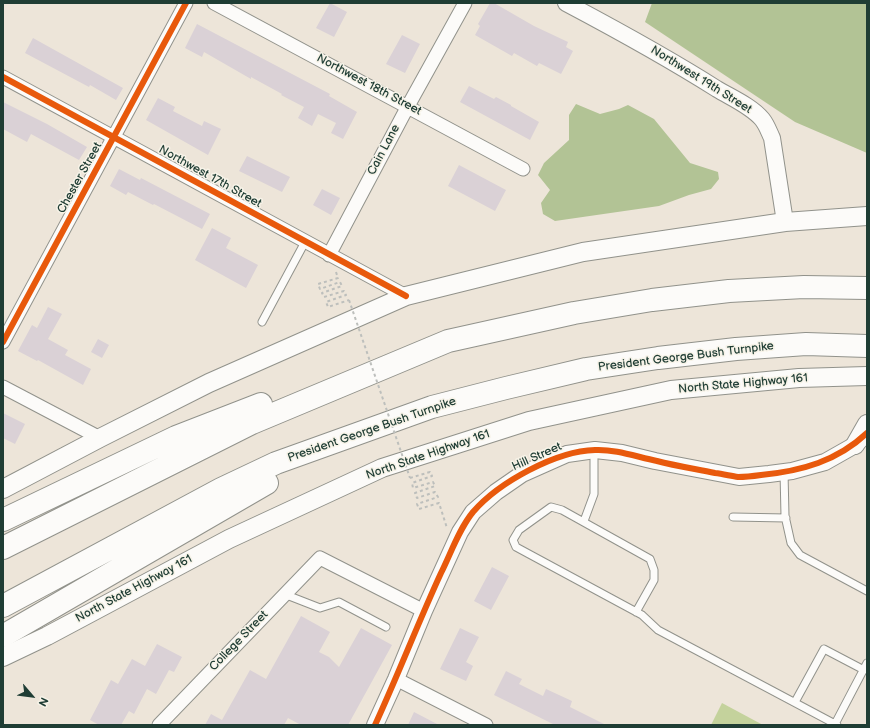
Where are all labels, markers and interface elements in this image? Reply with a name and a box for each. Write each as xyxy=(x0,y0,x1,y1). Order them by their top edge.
street label: Northwest 19th Street xyxy=(648,43,754,117)
street label: Northwest 18th Street xyxy=(314,51,424,119)
street label: Cain Lane xyxy=(365,122,403,178)
street label: Chester Street xyxy=(55,140,105,216)
street label: Northwest 17th Street xyxy=(156,143,264,211)
street label: President George Bush Turnpike xyxy=(597,339,775,375)
street label: North State Highway 161 xyxy=(678,371,808,397)
street label: President George Bush Turnpike xyxy=(286,394,458,466)
street label: North State Highway 161 xyxy=(364,427,492,483)
street label: Hill Street xyxy=(510,440,564,474)
street label: North State Highway 161 xyxy=(73,552,195,626)
street label: College Street xyxy=(207,608,271,674)
north arrow xyxy=(12,676,52,716)
text: N xyxy=(35,695,51,709)

